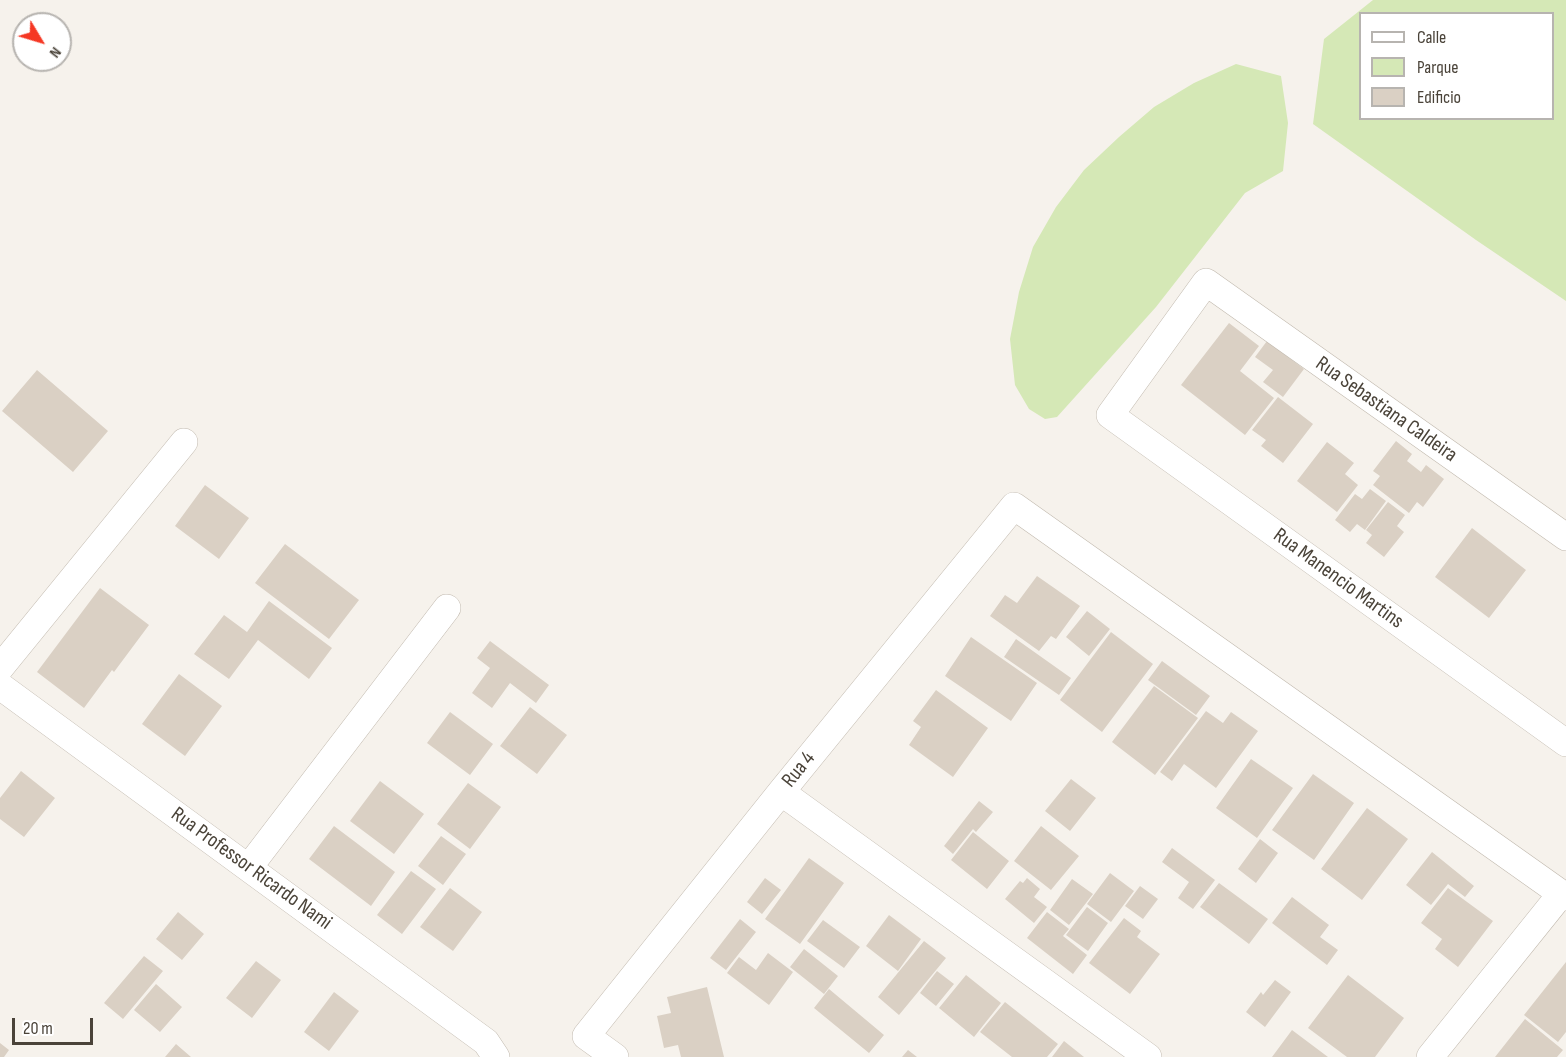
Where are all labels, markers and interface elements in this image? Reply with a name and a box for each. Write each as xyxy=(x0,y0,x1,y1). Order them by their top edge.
north arrow xyxy=(12,12,72,72)
legend xyxy=(1359,12,1554,120)
text: Calle xyxy=(1417,27,1446,48)
text: N xyxy=(45,43,65,61)
text: Parque xyxy=(1417,57,1458,78)
text: Edificio xyxy=(1417,87,1461,108)
street label: Rua Sebastiana Caldeira xyxy=(1310,352,1462,468)
street label: Rua Manencio Martins xyxy=(1268,523,1408,635)
street label: Rua 4 xyxy=(777,747,821,793)
street label: Rua Professor Ricardo Nami xyxy=(166,802,336,936)
scale bar xyxy=(15,1006,96,1044)
text: 20 m xyxy=(23,1018,53,1039)

